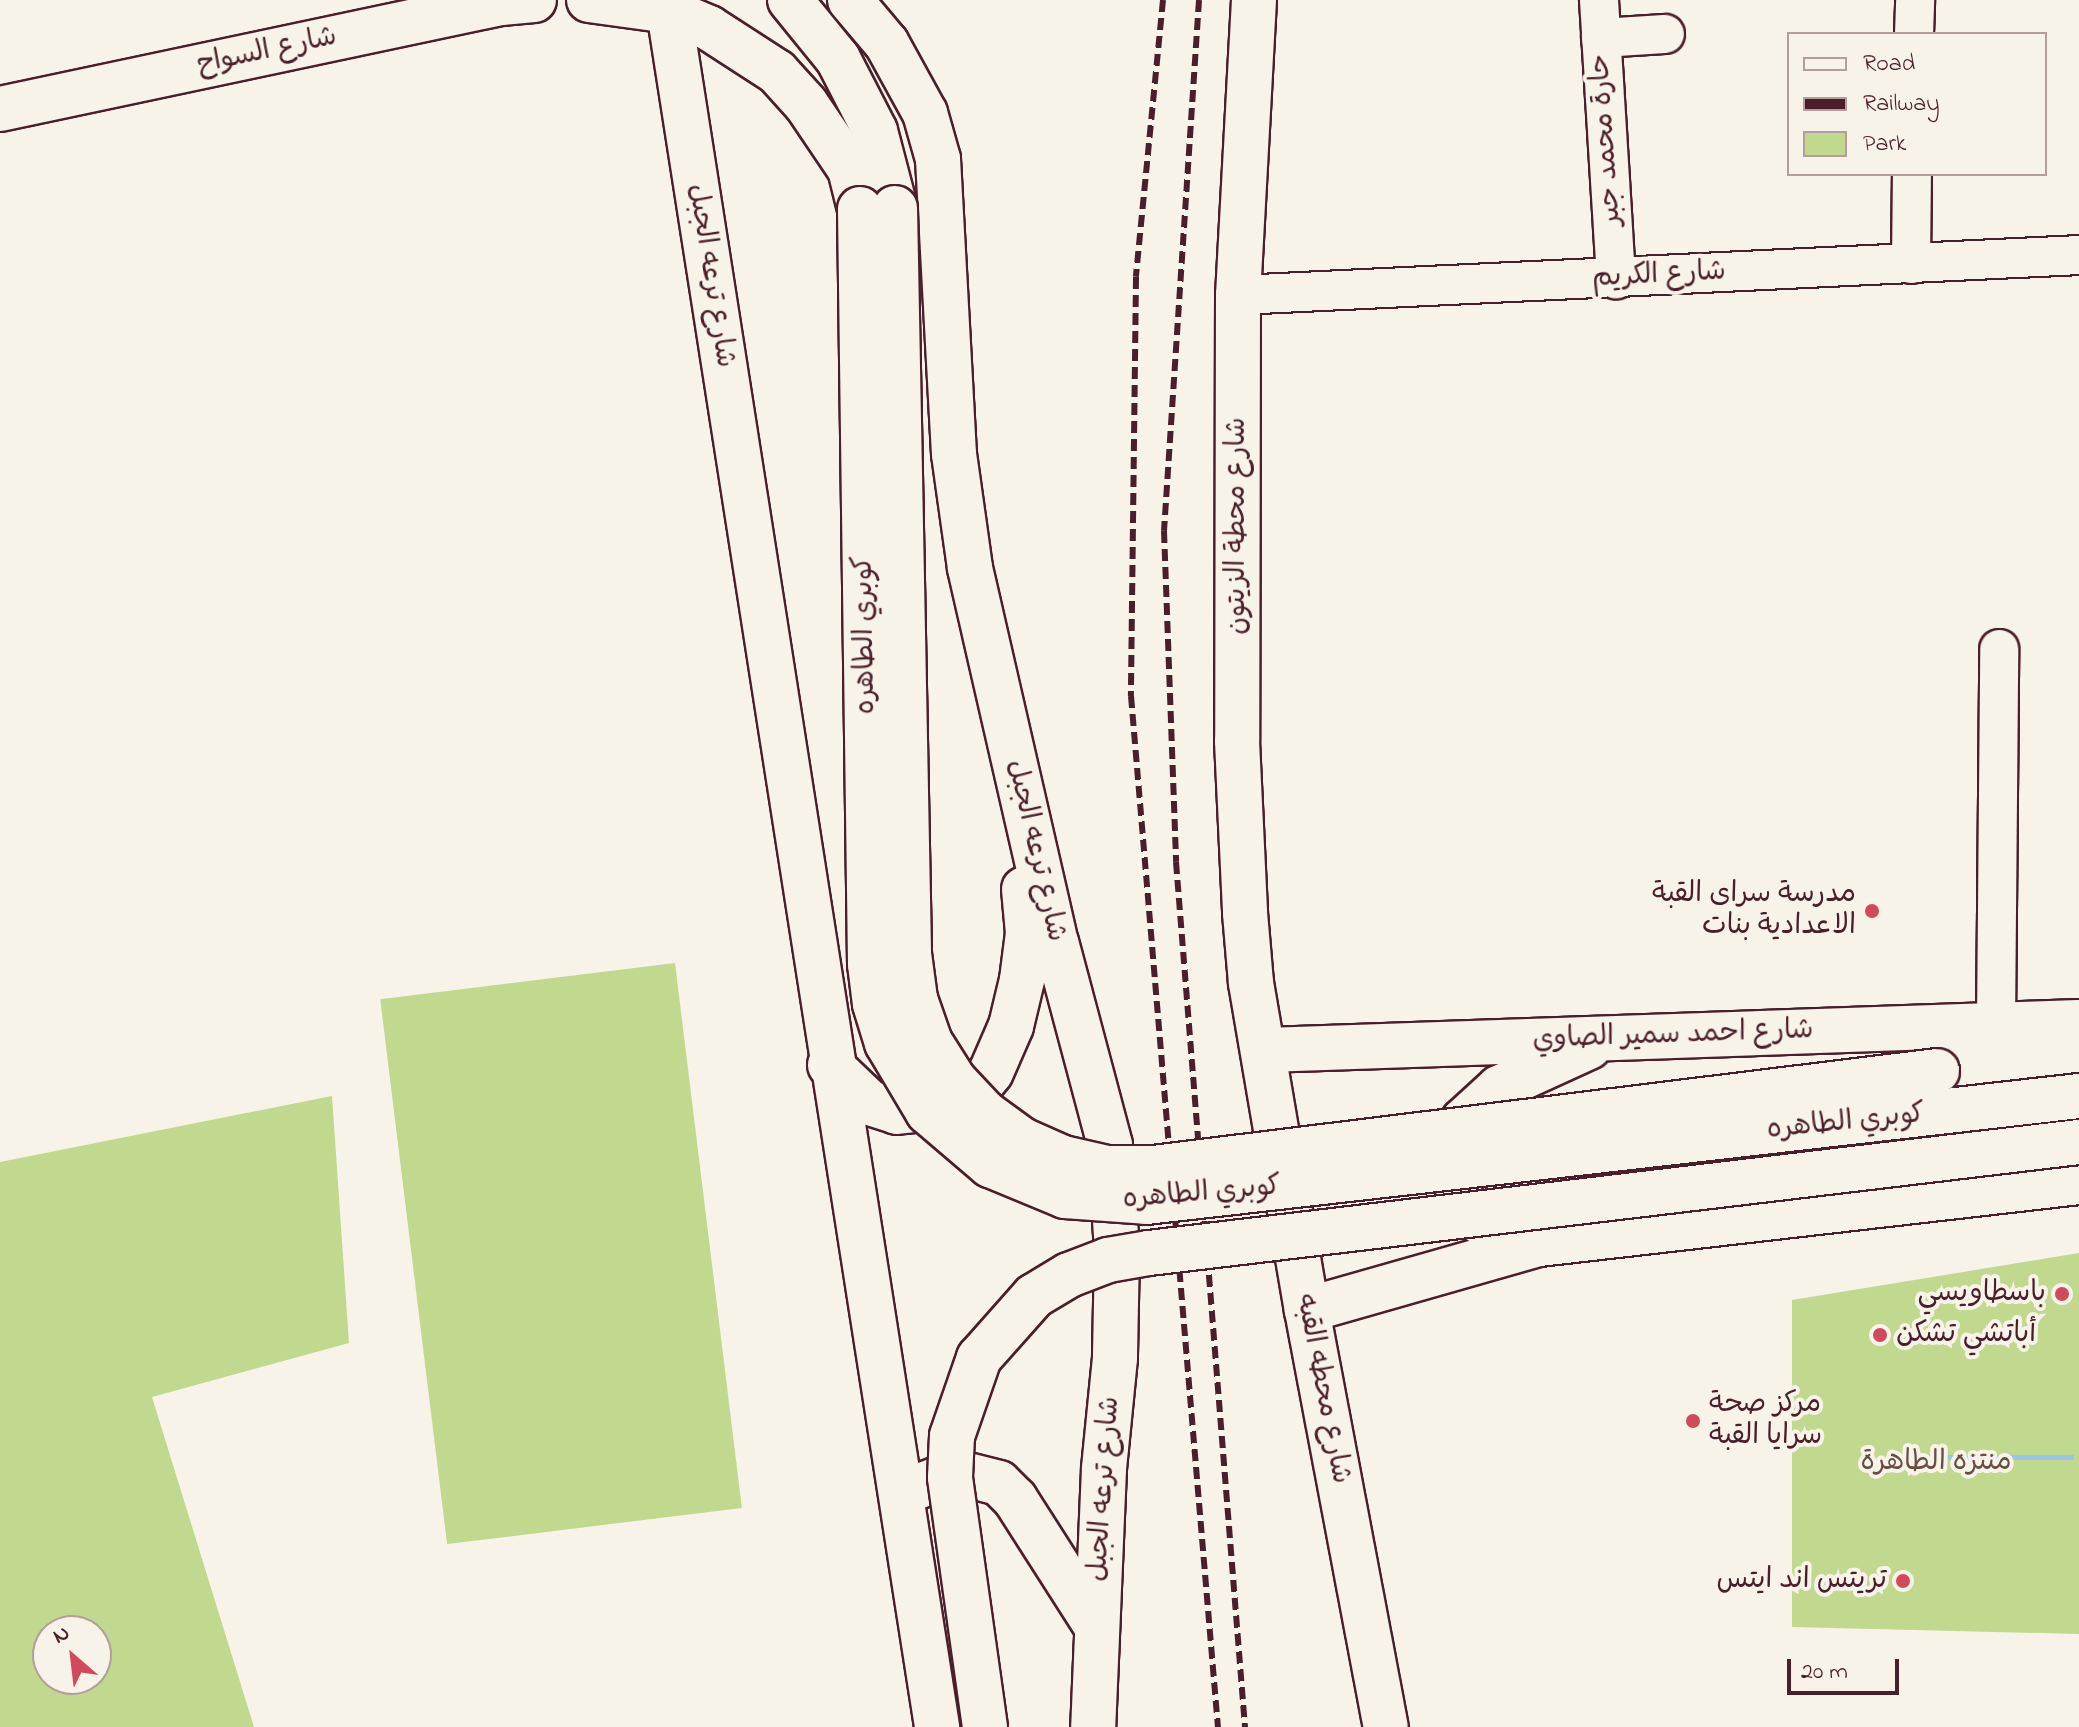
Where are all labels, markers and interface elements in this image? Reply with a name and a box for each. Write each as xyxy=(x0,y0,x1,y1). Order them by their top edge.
street label: شارع السواح xyxy=(194,21,340,83)
legend xyxy=(1787,32,2047,176)
text: Road xyxy=(1863,47,1915,82)
street label: حارة محمد جبر xyxy=(1584,53,1630,227)
text: Railway xyxy=(1863,87,1940,122)
text: Park xyxy=(1863,127,1906,162)
street label: شارع ترعه الجبل xyxy=(679,182,741,370)
street label: شارع الكريم xyxy=(1591,256,1727,296)
street label: شارع محطة الزيتون xyxy=(1221,417,1255,635)
street label: كوبري الطاهره xyxy=(848,555,884,715)
street label: شارع ترعه الجبل xyxy=(998,757,1072,945)
place label: مدرسة سراى القبة الاعدادية بنات xyxy=(1652,878,1856,944)
marker: مدرسة سراى القبة الاعدادية بنات xyxy=(1863,902,1881,920)
street label: شارع احمد سمير الصاوي xyxy=(1532,1014,1814,1058)
street label: كوبري الطاهره xyxy=(1765,1098,1927,1148)
street label: كوبري الطاهره xyxy=(1122,1170,1282,1218)
place label: باسطاويسي xyxy=(1917,1277,2046,1311)
marker: باسطاويسي xyxy=(2053,1285,2071,1303)
street label: شارع محطه القبه xyxy=(1287,1291,1357,1487)
place label: أباتشي تشكن xyxy=(1896,1318,2036,1352)
marker: أباتشي تشكن xyxy=(1871,1326,1889,1344)
place label: مركز صحة سرايا القبة xyxy=(1709,1388,1822,1454)
street label: شارع ترعه الجبل xyxy=(1082,1395,1128,1583)
marker: مركز صحة سرايا القبة xyxy=(1684,1412,1702,1430)
park label: منتزه الطاهرة xyxy=(1860,1446,2012,1480)
place label: تريتس اند ايتس xyxy=(1716,1564,1887,1598)
marker: تريتس اند ايتس xyxy=(1894,1572,1912,1590)
north arrow xyxy=(32,1615,112,1695)
text: N xyxy=(48,1618,76,1653)
scale bar xyxy=(1791,1643,1903,1693)
text: 20 m xyxy=(1801,1655,1848,1690)

